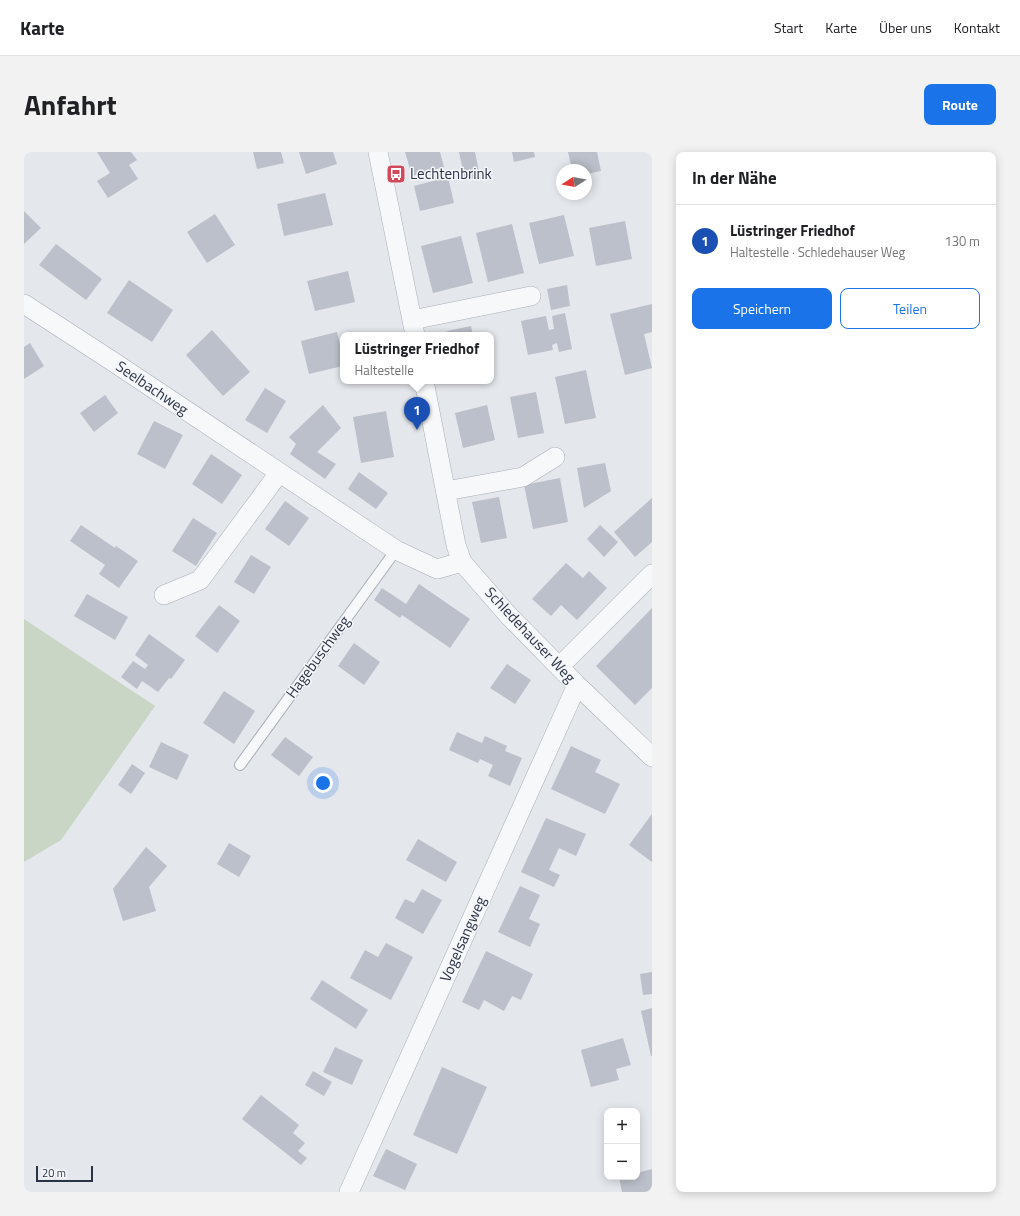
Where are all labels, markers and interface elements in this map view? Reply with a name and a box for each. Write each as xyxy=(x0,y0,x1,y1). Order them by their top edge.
text: Karte xyxy=(20,13,65,42)
text: Start xyxy=(774,17,803,38)
text: Karte xyxy=(825,17,857,38)
text: Über uns xyxy=(879,17,932,38)
text: Kontakt xyxy=(954,17,1000,38)
text: Anfahrt xyxy=(24,83,117,126)
button: Route xyxy=(924,84,996,125)
place label: Lechtenbrink xyxy=(410,162,492,185)
bus stop icon: Lechtenbrink xyxy=(385,163,407,185)
north arrow xyxy=(556,164,592,200)
text: In der Nähe xyxy=(692,165,777,191)
text: Lüstringer Friedhof xyxy=(730,219,855,242)
text: 1 xyxy=(701,231,709,251)
text: 130 m xyxy=(944,231,980,251)
text: Haltestelle · Schledehauser Weg xyxy=(730,242,905,262)
button: Speichern xyxy=(692,288,832,329)
button: Teilen xyxy=(840,288,980,329)
popup xyxy=(340,332,494,384)
text: Lüstringer Friedhof xyxy=(355,337,479,360)
street label: Seelbachweg xyxy=(111,355,193,421)
text: Haltestelle xyxy=(355,360,414,380)
pin: 1 xyxy=(404,397,430,430)
street label: Schledehauser Weg xyxy=(480,581,581,688)
street label: Hagebuschweg xyxy=(280,611,356,703)
your location xyxy=(313,773,333,793)
street label: Vogelsangweg xyxy=(433,892,492,985)
map controls xyxy=(604,1108,640,1180)
button: + xyxy=(604,1108,640,1144)
button: − xyxy=(604,1144,640,1180)
scale bar xyxy=(36,1164,93,1183)
text: 20 m xyxy=(42,1165,66,1181)

